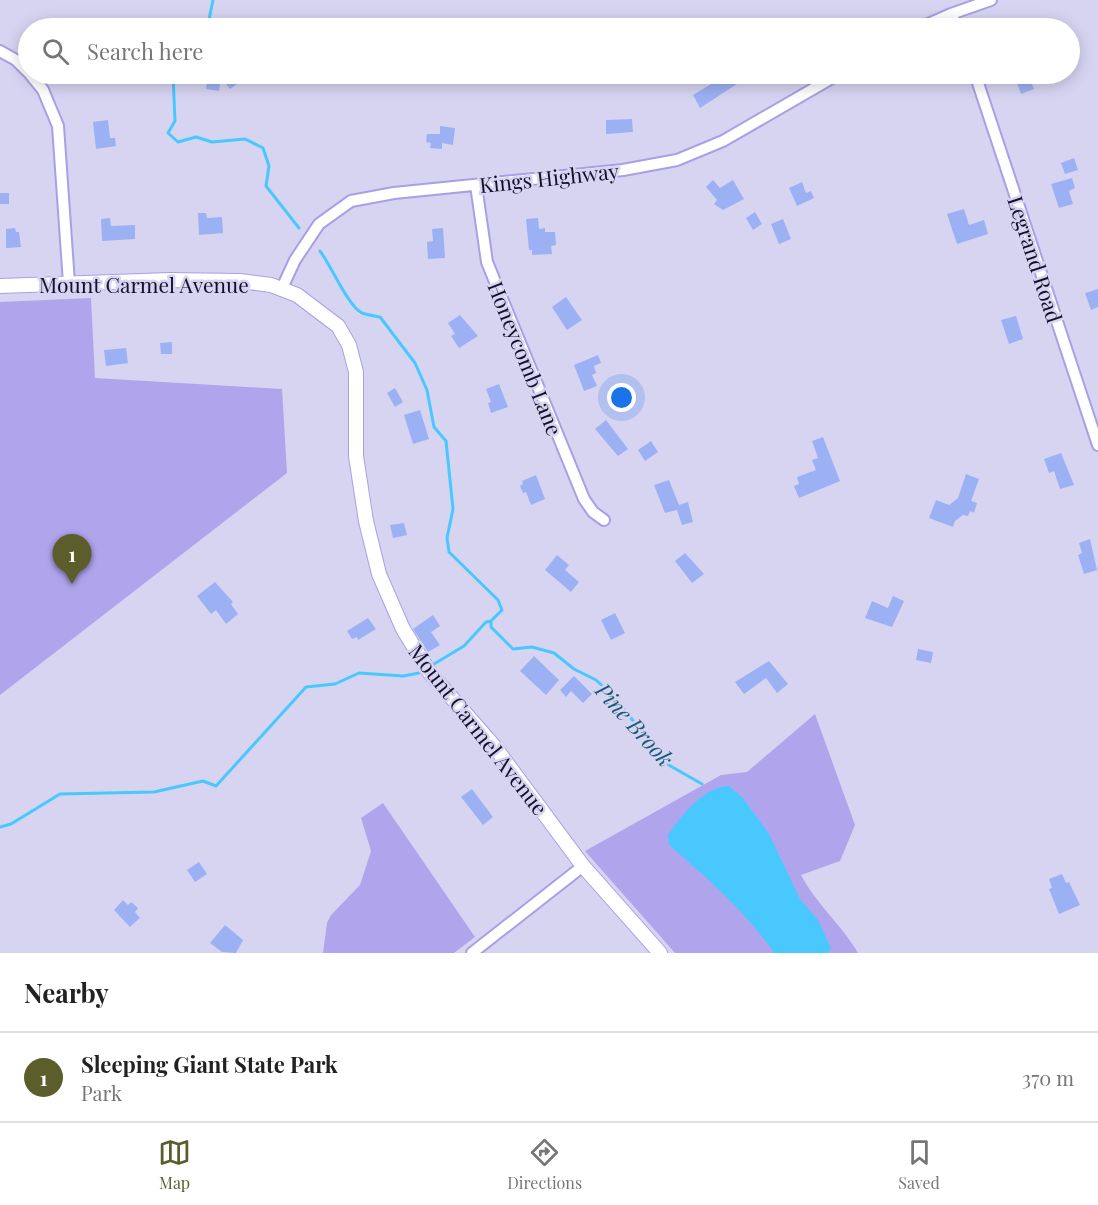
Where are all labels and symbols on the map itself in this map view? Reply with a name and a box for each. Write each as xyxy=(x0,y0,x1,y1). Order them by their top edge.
street label: Kings Highway xyxy=(478,156,621,198)
street label: Legrand Road xyxy=(1002,192,1070,326)
street label: Mount Carmel Avenue xyxy=(39,270,249,298)
street label: Honeycomb Lane xyxy=(482,277,570,439)
your location xyxy=(607,383,636,412)
pin: 1 xyxy=(52,534,92,584)
street label: Mount Carmel Avenue xyxy=(403,638,555,820)
water label: Pine Brook xyxy=(589,675,681,772)

